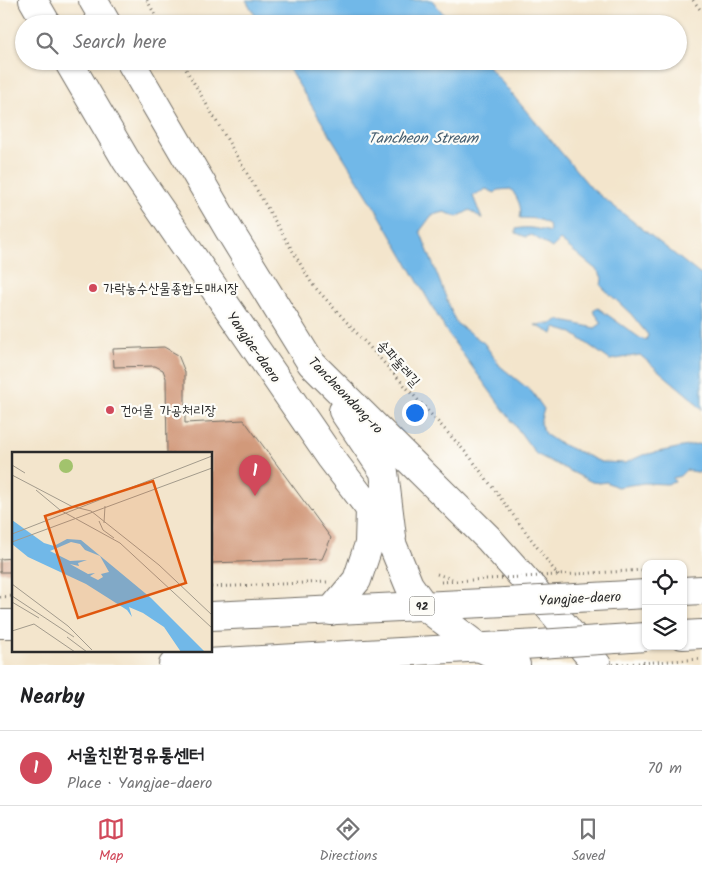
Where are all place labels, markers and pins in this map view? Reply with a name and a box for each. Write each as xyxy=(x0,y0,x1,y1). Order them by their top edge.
place label: 가락농수산물종합도매시장 xyxy=(103,278,239,300)
marker: 가락농수산물종합도매시장 xyxy=(87,282,99,294)
place label: 건어물 가공처리장 xyxy=(120,400,216,422)
marker: 건어물 가공처리장 xyxy=(104,404,116,416)
pin: 1 xyxy=(239,455,271,496)

